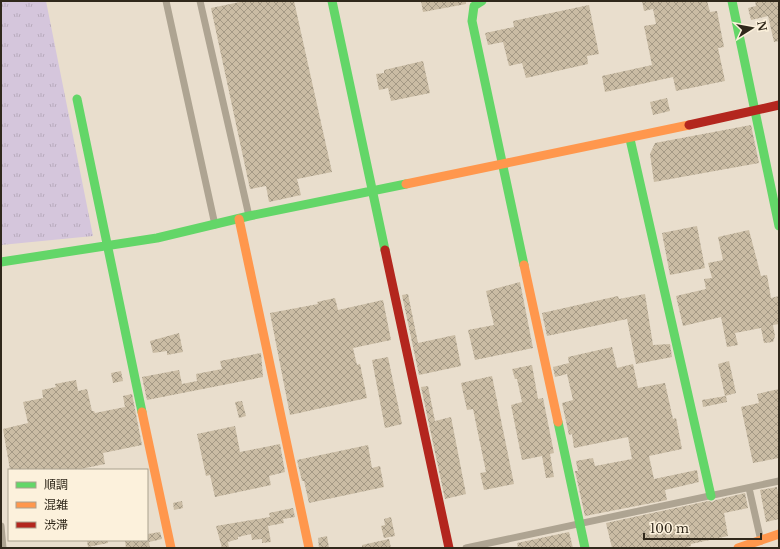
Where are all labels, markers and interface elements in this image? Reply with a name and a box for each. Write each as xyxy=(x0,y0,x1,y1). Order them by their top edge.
north arrow xyxy=(732,8,772,48)
text: N xyxy=(754,20,770,33)
legend xyxy=(8,469,148,541)
text: 順調 xyxy=(44,477,68,492)
text: 混雑 xyxy=(44,497,68,512)
scale bar xyxy=(644,515,761,541)
text: 渋滞 xyxy=(44,517,68,532)
text: 100 m xyxy=(650,521,689,536)

